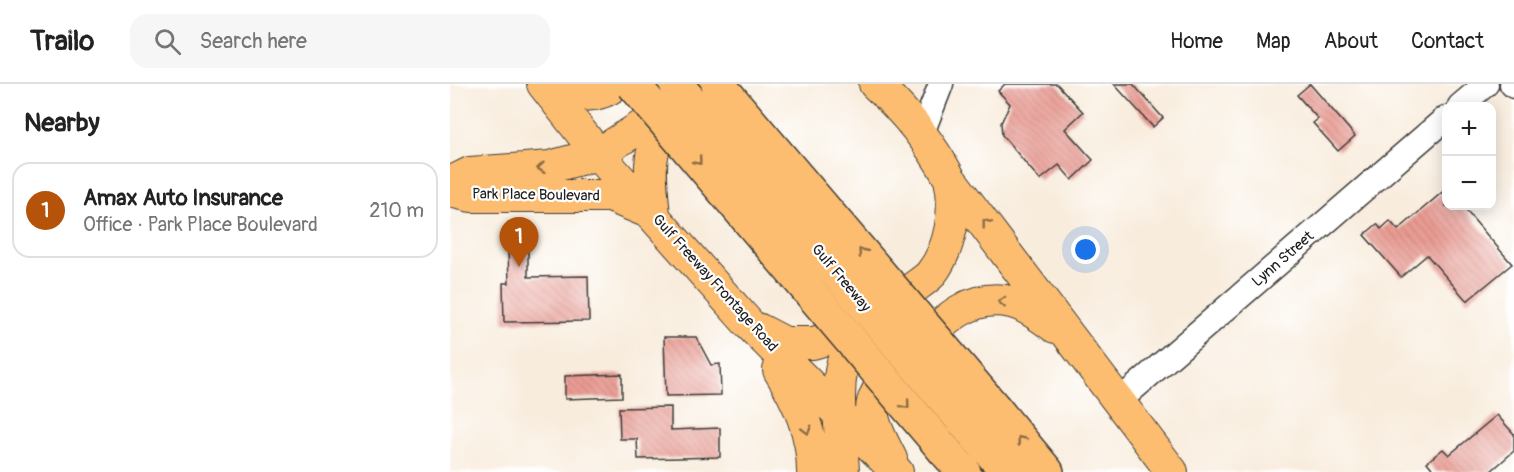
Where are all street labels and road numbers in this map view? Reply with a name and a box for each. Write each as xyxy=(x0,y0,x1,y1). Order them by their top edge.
street label: Park Place Boulevard xyxy=(472,184,600,206)
street label: Gulf Freeway Frontage Road xyxy=(648,210,782,356)
street label: Lynn Street xyxy=(1248,226,1319,291)
street label: Gulf Freeway xyxy=(807,240,875,316)

